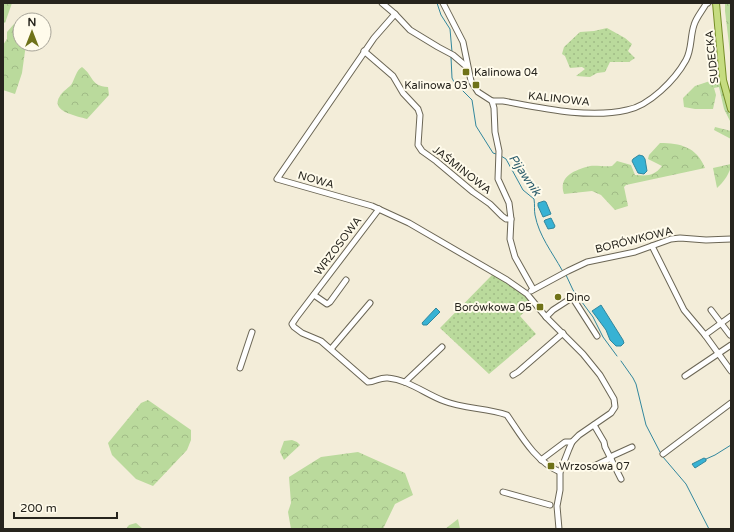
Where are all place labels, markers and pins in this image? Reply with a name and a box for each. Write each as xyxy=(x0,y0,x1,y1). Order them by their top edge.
place label: Kalinowa 04 xyxy=(474,66,538,79)
marker: Kalinowa 04 xyxy=(461,67,471,77)
place label: Kalinowa 03 xyxy=(404,79,468,92)
marker: Kalinowa 03 xyxy=(471,80,481,90)
place label: Dino xyxy=(566,291,591,304)
marker: Dino xyxy=(553,292,563,302)
place label: Borówkowa 05 xyxy=(454,301,532,314)
marker: Borówkowa 05 xyxy=(535,302,545,312)
place label: Wrzosowa 07 xyxy=(559,460,630,473)
marker: Wrzosowa 07 xyxy=(546,461,556,471)

